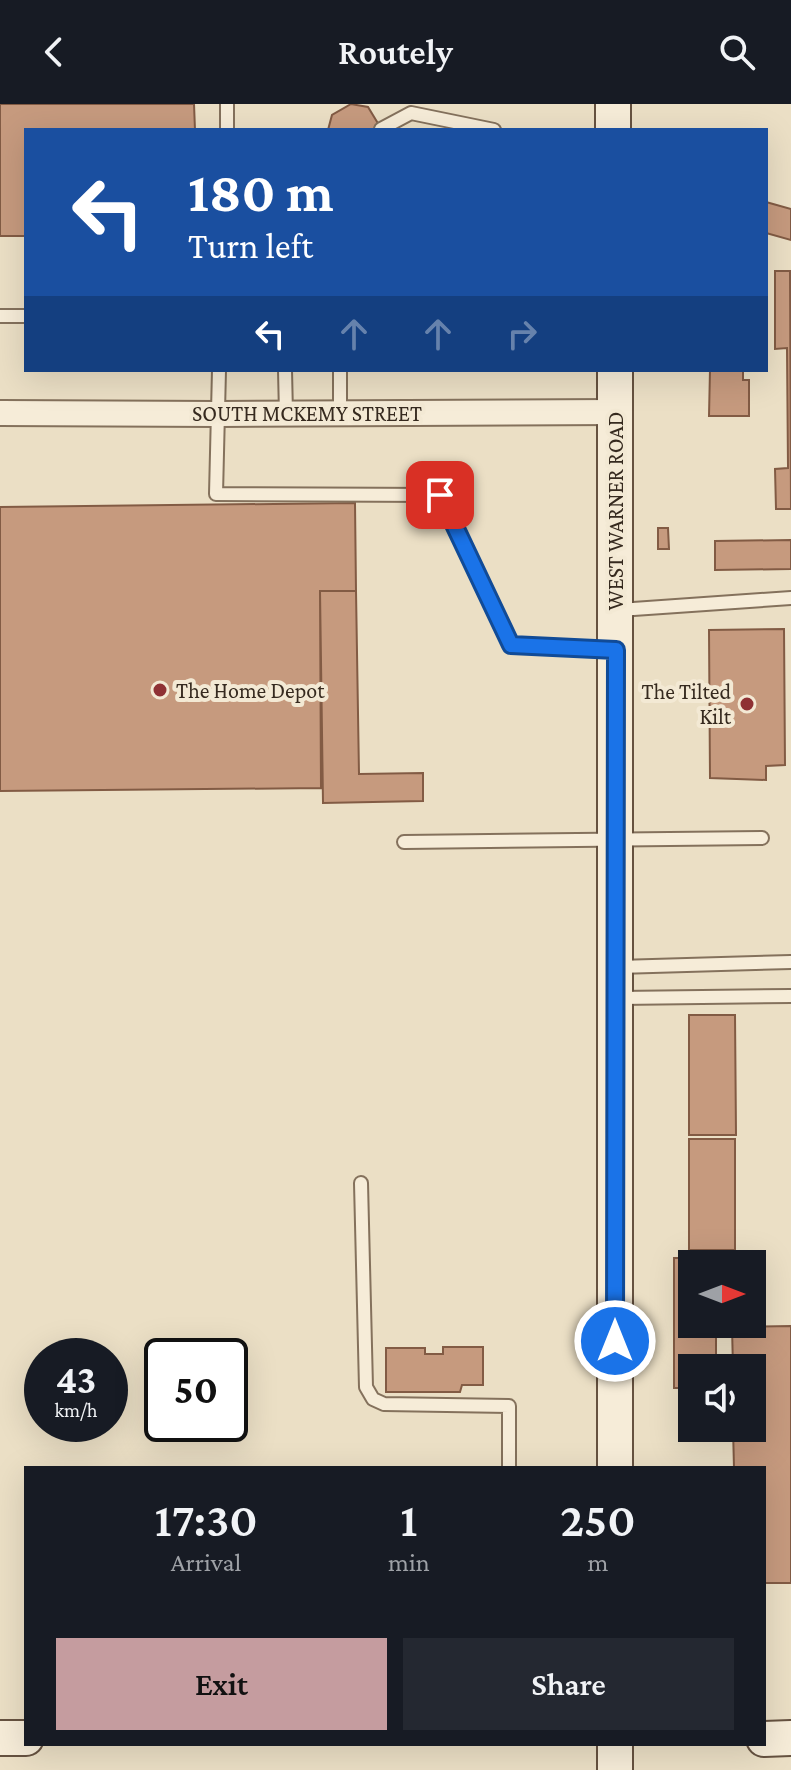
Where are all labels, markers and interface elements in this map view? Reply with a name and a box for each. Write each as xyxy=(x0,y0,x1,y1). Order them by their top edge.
icon: back xyxy=(32,30,76,74)
icon: search xyxy=(715,30,759,74)
text: Routely xyxy=(338,32,453,72)
icon: left xyxy=(56,160,160,264)
text: 180 m xyxy=(188,161,334,223)
text: Turn left xyxy=(188,226,313,266)
icon: left xyxy=(248,312,292,356)
icon: ahead xyxy=(332,312,376,356)
icon: ahead xyxy=(416,312,460,356)
icon: right xyxy=(500,312,544,356)
street label: SOUTH MCKEMY STREET xyxy=(192,401,422,426)
street label: WEST WARNER ROAD xyxy=(603,412,628,610)
pin xyxy=(406,461,474,529)
icon: arrive xyxy=(418,473,462,517)
place label: The Home Depot xyxy=(176,678,325,703)
place label: The Tilted Kilt xyxy=(642,679,732,729)
marker: The Home Depot xyxy=(151,681,169,699)
marker: The Tilted Kilt xyxy=(738,695,756,713)
north arrow xyxy=(678,1250,766,1338)
map controls xyxy=(678,1250,766,1442)
position arrow xyxy=(573,1299,657,1383)
speed limit sign: 50 xyxy=(144,1338,248,1442)
button: sound xyxy=(678,1354,766,1442)
text: 43 xyxy=(56,1357,96,1402)
text: km/h xyxy=(54,1399,98,1421)
text: 17:30 xyxy=(154,1493,258,1546)
text: 1 xyxy=(400,1493,417,1546)
text: 250 xyxy=(560,1493,635,1546)
text: Arrival xyxy=(171,1548,241,1577)
text: min xyxy=(388,1548,430,1577)
text: m xyxy=(587,1548,608,1577)
button: Exit xyxy=(56,1638,387,1730)
button: Share xyxy=(403,1638,734,1730)

